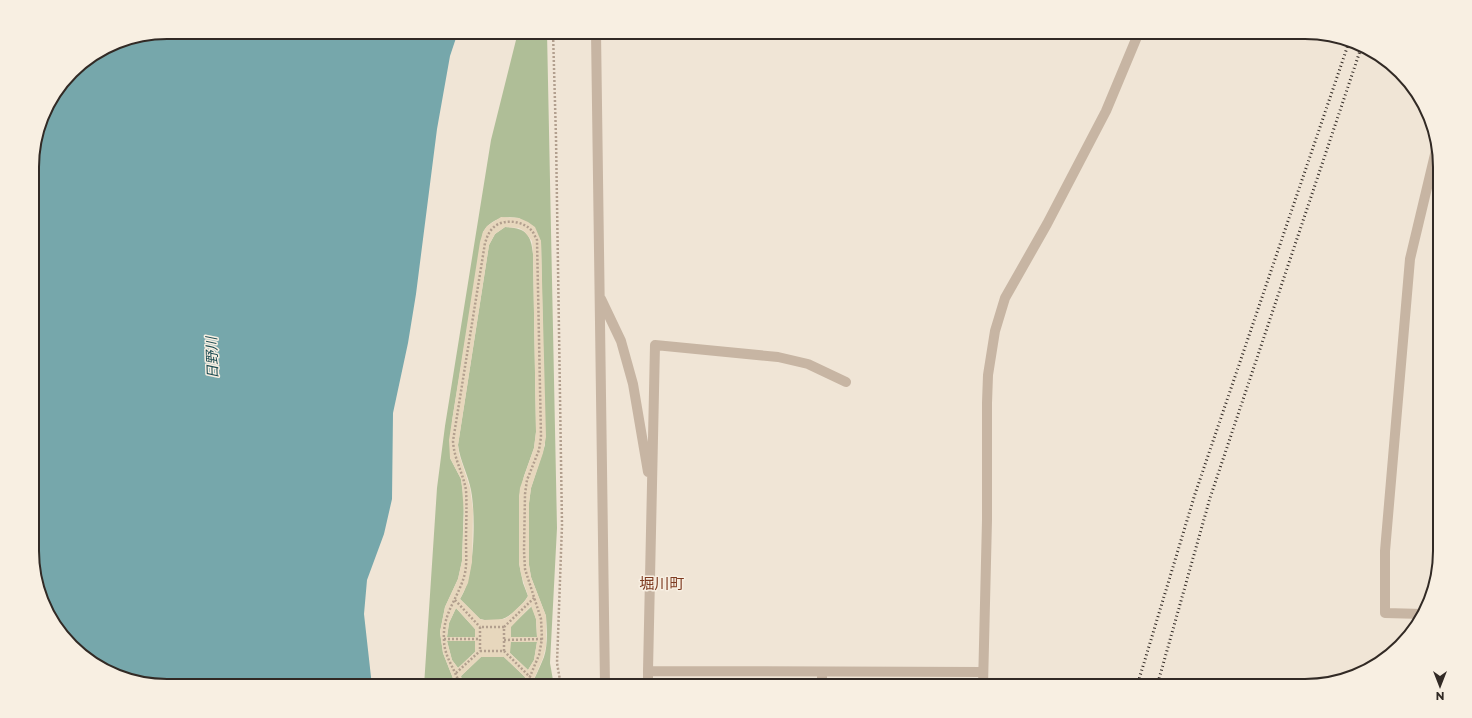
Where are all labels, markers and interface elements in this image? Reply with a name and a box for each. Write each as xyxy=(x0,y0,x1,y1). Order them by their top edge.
water label: 日野川 xyxy=(202,335,222,379)
district label: 堀川町 xyxy=(639,574,685,593)
north arrow xyxy=(1420,666,1460,706)
text: N xyxy=(1436,689,1444,703)

